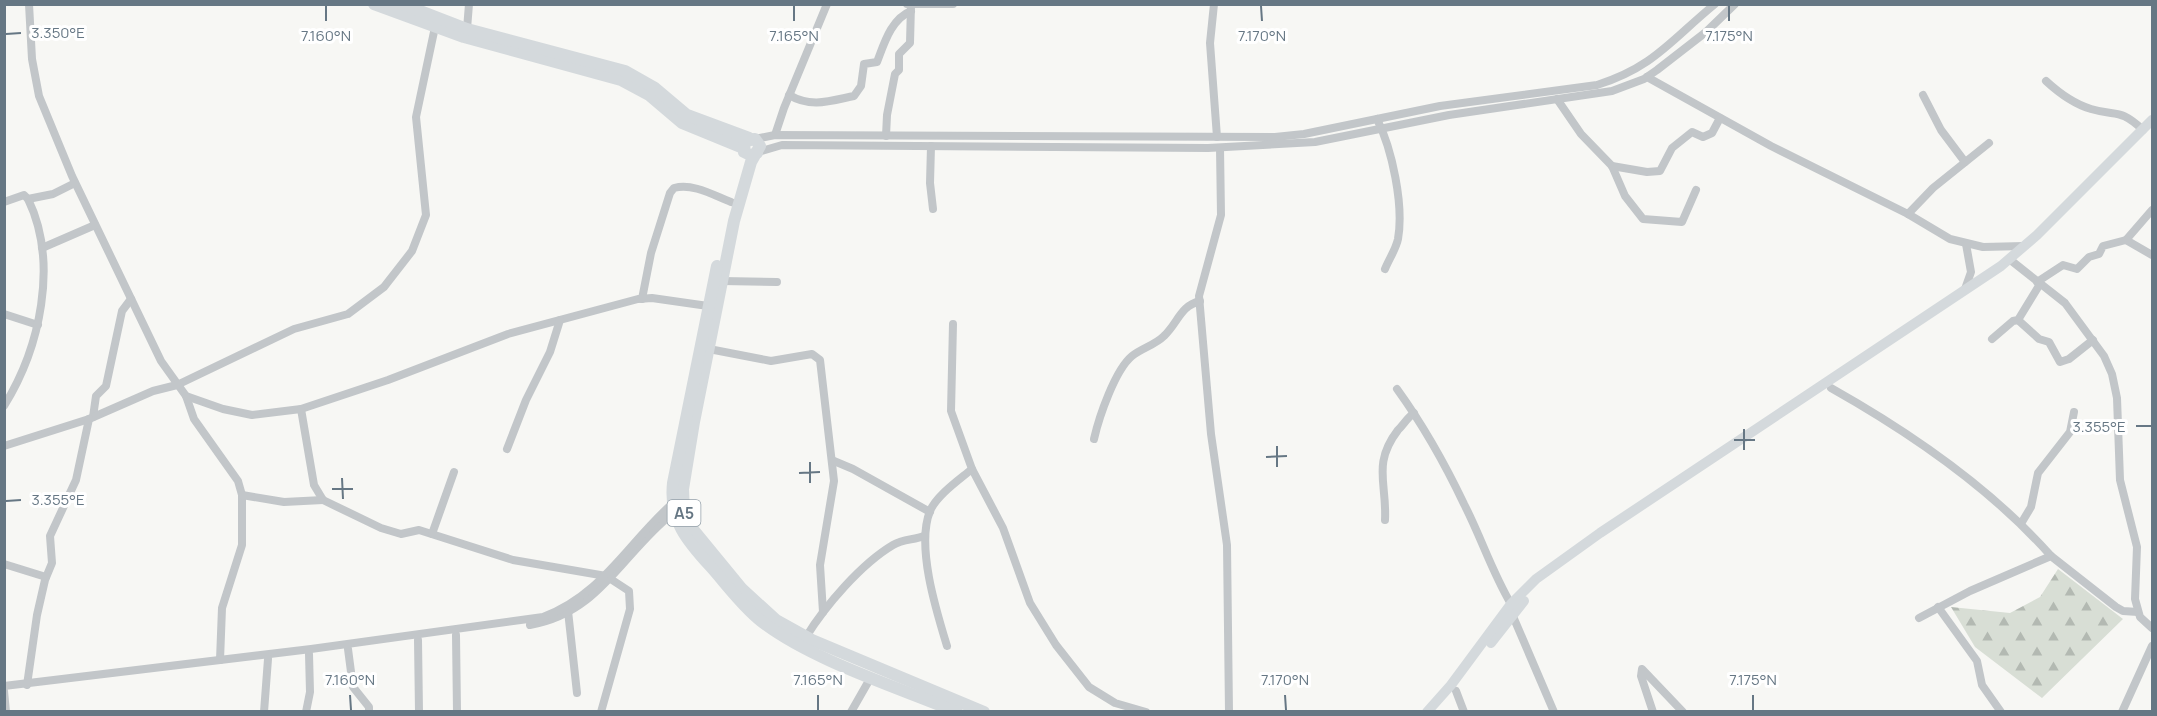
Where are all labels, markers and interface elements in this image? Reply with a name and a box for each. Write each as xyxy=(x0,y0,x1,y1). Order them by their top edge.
text: 3.350°E xyxy=(31,22,85,43)
text: 7.160°N xyxy=(301,25,351,46)
text: 7.165°N xyxy=(769,25,819,46)
text: 7.170°N xyxy=(1238,25,1286,46)
text: 7.175°N xyxy=(1705,25,1753,46)
text: 3.355°E xyxy=(2072,416,2126,437)
text: 3.355°E xyxy=(31,489,85,510)
road number: A5 xyxy=(668,500,700,526)
text: 7.160°N xyxy=(325,669,375,690)
text: 7.165°N xyxy=(793,669,843,690)
text: 7.170°N xyxy=(1261,669,1309,690)
text: 7.175°N xyxy=(1729,669,1777,690)

